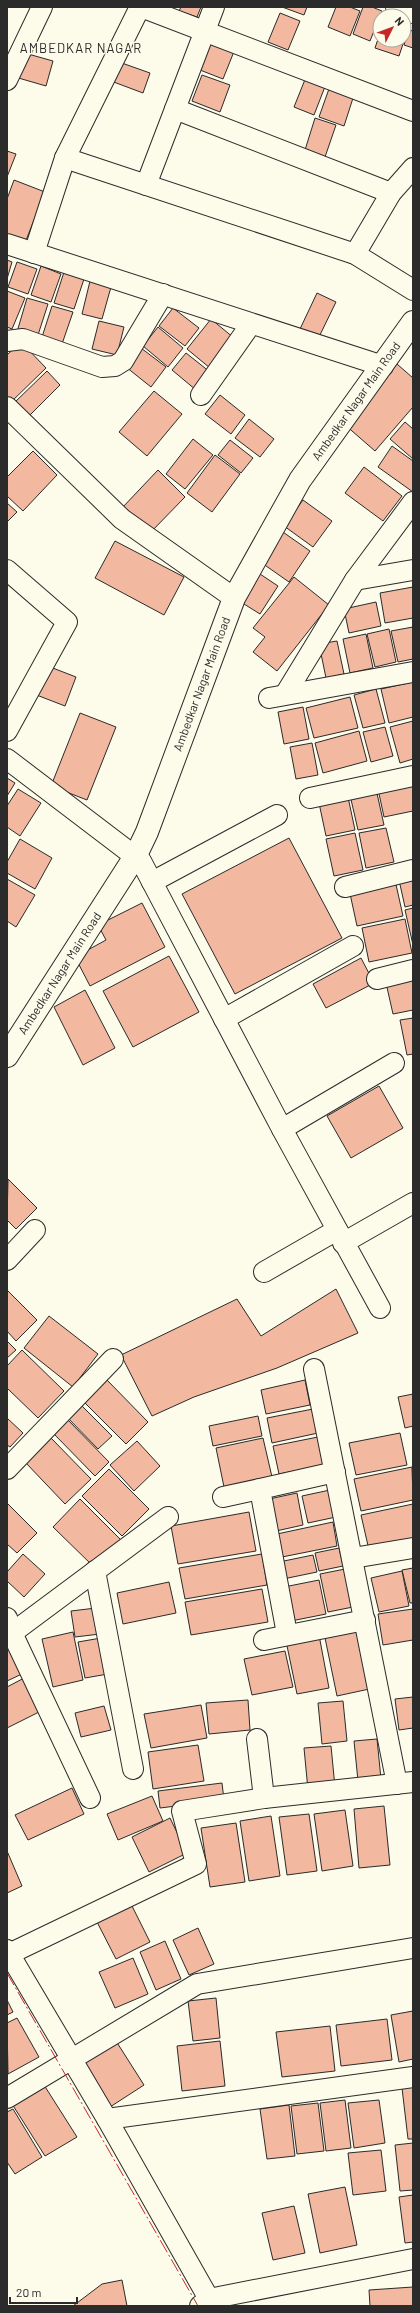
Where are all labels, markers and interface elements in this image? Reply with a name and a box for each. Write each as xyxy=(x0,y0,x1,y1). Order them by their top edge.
north arrow xyxy=(372,8,412,48)
text: N xyxy=(393,14,407,28)
district label: AMBEDKAR NAGAR xyxy=(20,40,142,56)
street label: Ambedkar Nagar Main Road xyxy=(308,339,403,463)
street label: Ambedkar Nagar Main Road xyxy=(170,615,232,753)
street label: Ambedkar Nagar Main Road xyxy=(15,909,103,1037)
scale bar xyxy=(10,2279,77,2305)
text: 20 m xyxy=(16,2285,42,2299)

